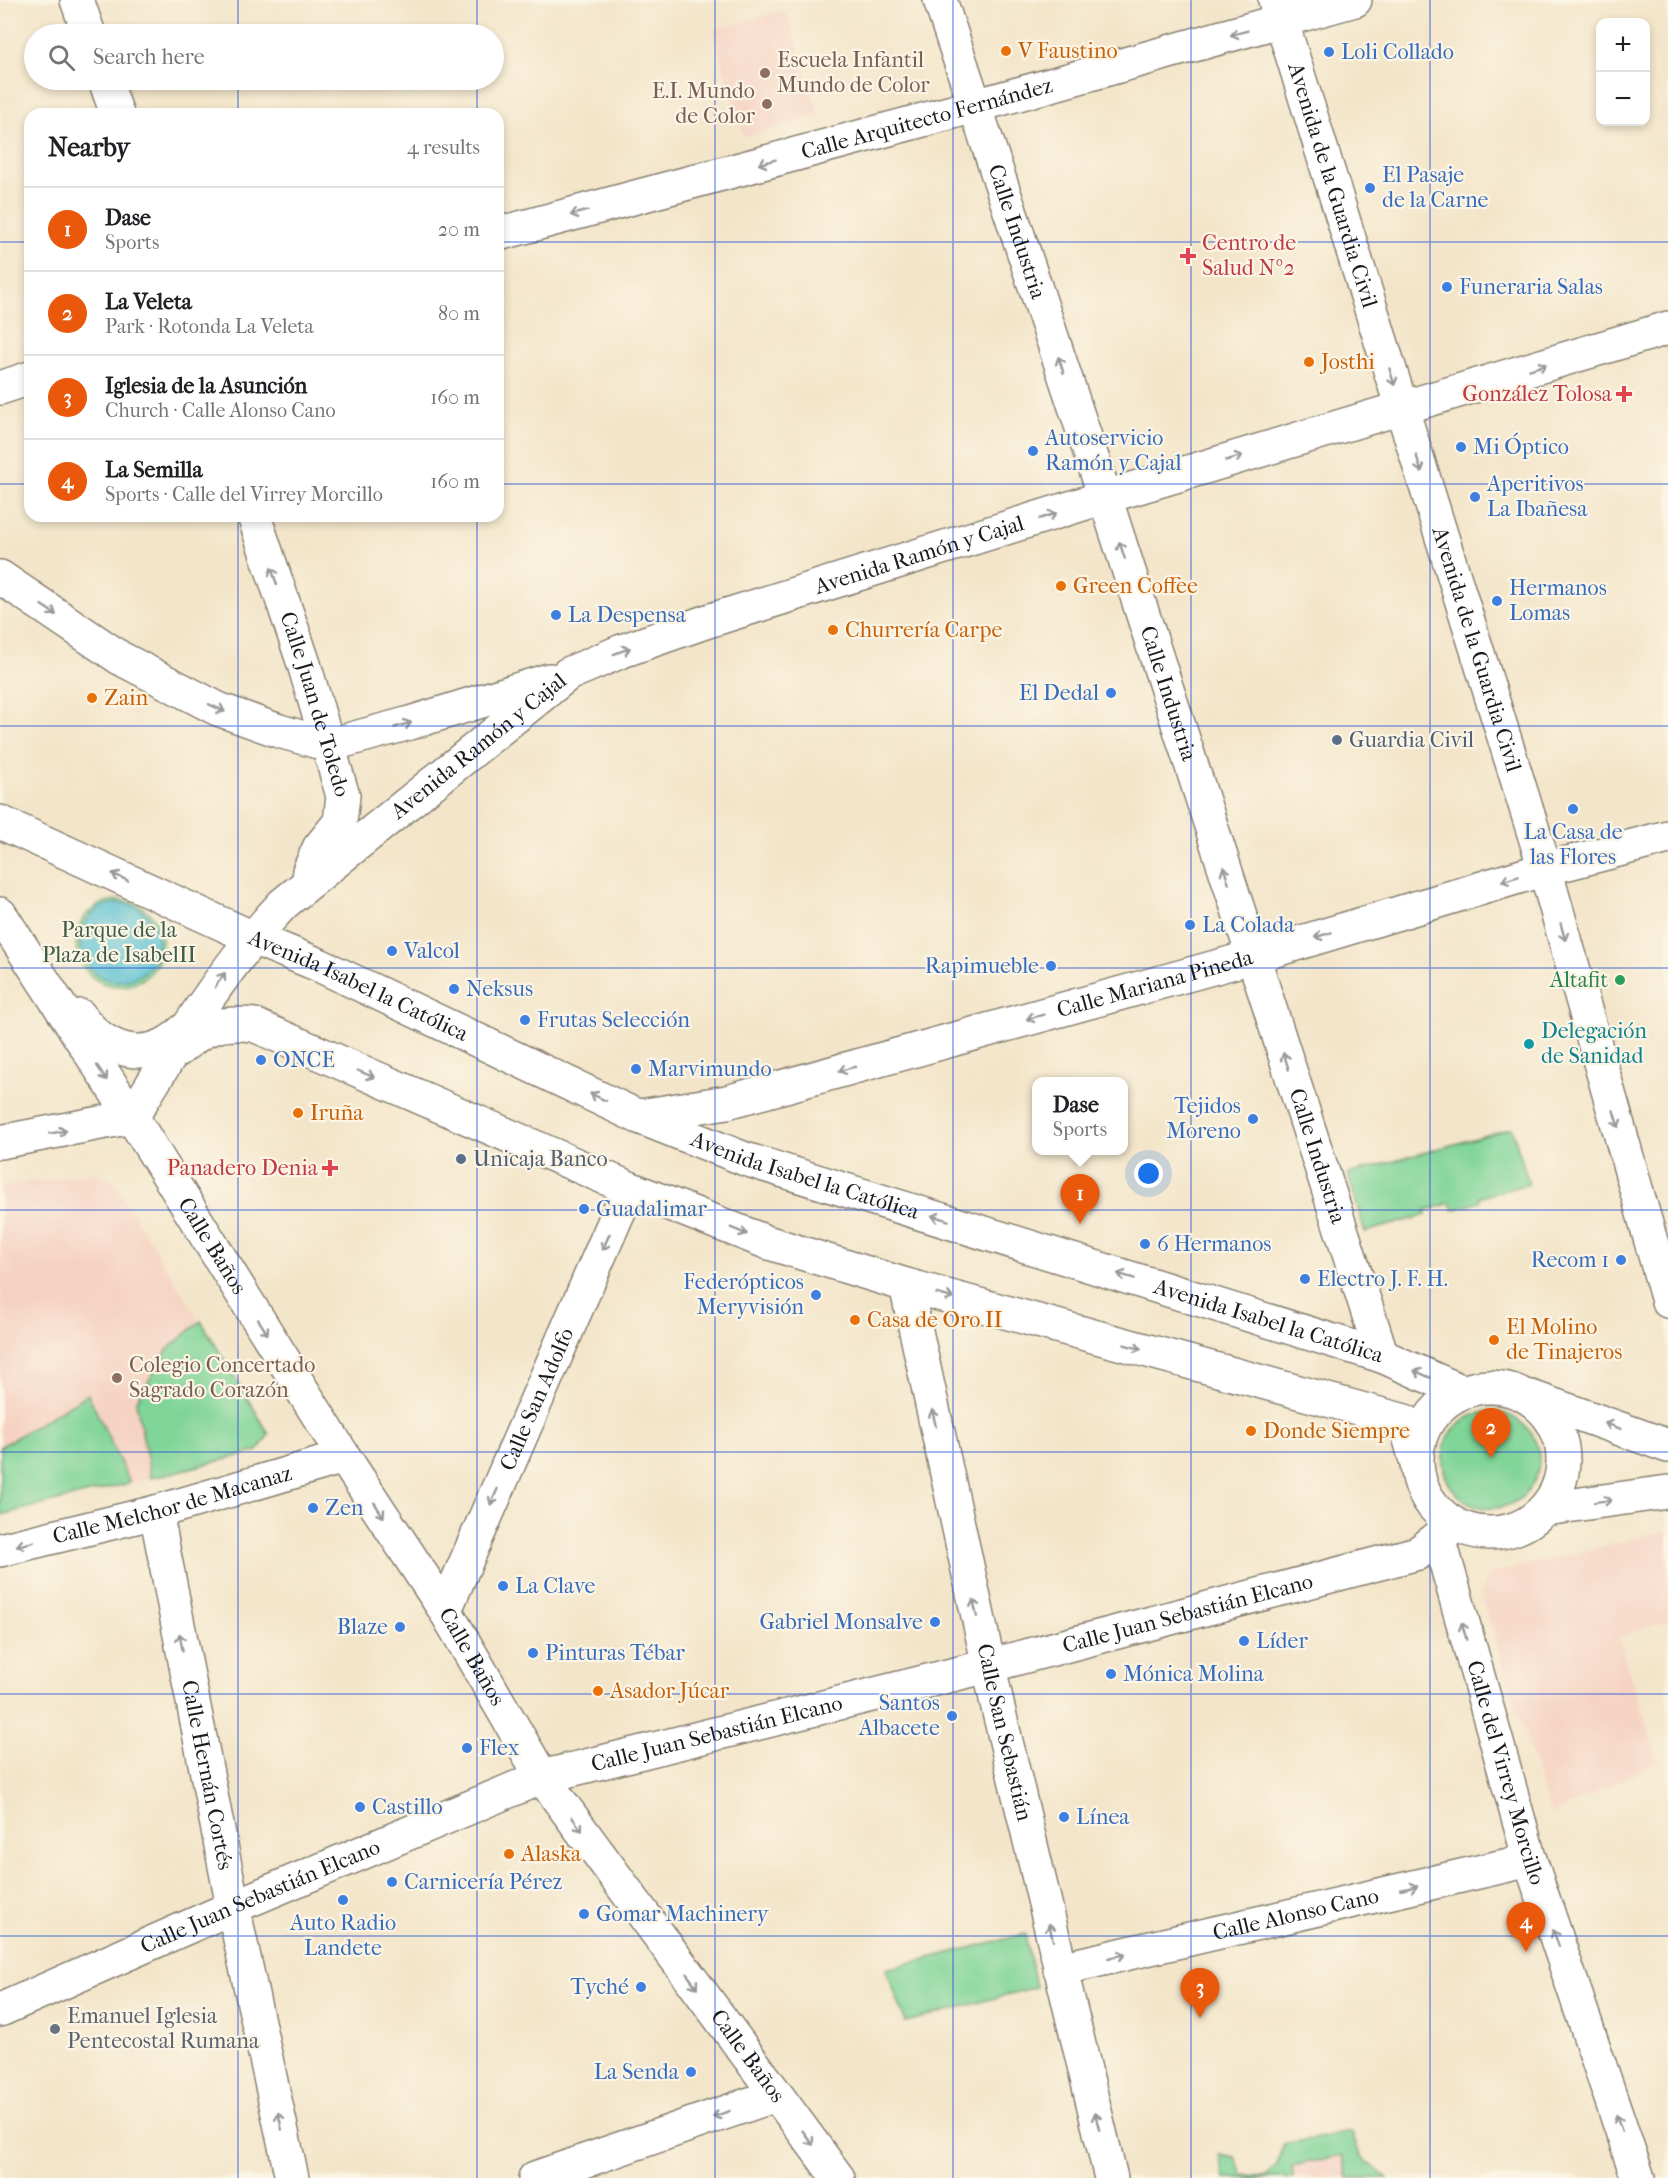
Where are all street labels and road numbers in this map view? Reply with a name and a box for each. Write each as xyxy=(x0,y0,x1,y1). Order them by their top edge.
street label: Avenida de la Guardia Civil xyxy=(1282,59,1383,311)
street label: Calle Arquitecto Fernández xyxy=(798,72,1055,165)
street label: Calle Industria xyxy=(982,161,1052,303)
street label: Avenida Ramón y Cajal xyxy=(811,510,1027,600)
street label: Avenida de la Guardia Civil xyxy=(1426,523,1527,775)
street label: Calle Juan de Toledo xyxy=(274,608,356,800)
street label: Calle Industria xyxy=(1134,623,1202,765)
street label: Avenida Ramón y Cajal xyxy=(385,668,572,825)
street label: Avenida Isabel la Católica xyxy=(244,924,473,1047)
street label: Calle Mariana Pineda xyxy=(1054,944,1257,1023)
street label: Calle Industria xyxy=(1284,1085,1352,1227)
street label: Avenida Isabel la Católica xyxy=(686,1125,923,1225)
street label: Calle Baños xyxy=(172,1193,252,1299)
street label: Avenida Isabel la Católica xyxy=(1150,1273,1387,1369)
street label: Calle San Adolfo xyxy=(494,1324,579,1475)
street label: Calle Melchor de Macanaz xyxy=(50,1460,295,1550)
street label: Calle Juan Sebastián Elcano xyxy=(1060,1568,1316,1659)
street label: Calle Baños xyxy=(433,1603,511,1710)
street label: Calle San Sebastián xyxy=(971,1641,1038,1824)
street label: Calle del Virrey Morcillo xyxy=(1461,1658,1551,1888)
street label: Calle Hernán Cortés xyxy=(176,1678,238,1872)
street label: Calle Juan Sebastián Elcano xyxy=(588,1690,845,1777)
street label: Calle Juan Sebastián Elcano xyxy=(137,1834,384,1959)
street label: Calle Alonso Cano xyxy=(1210,1883,1381,1946)
street label: Calle Baños xyxy=(705,2004,791,2108)

